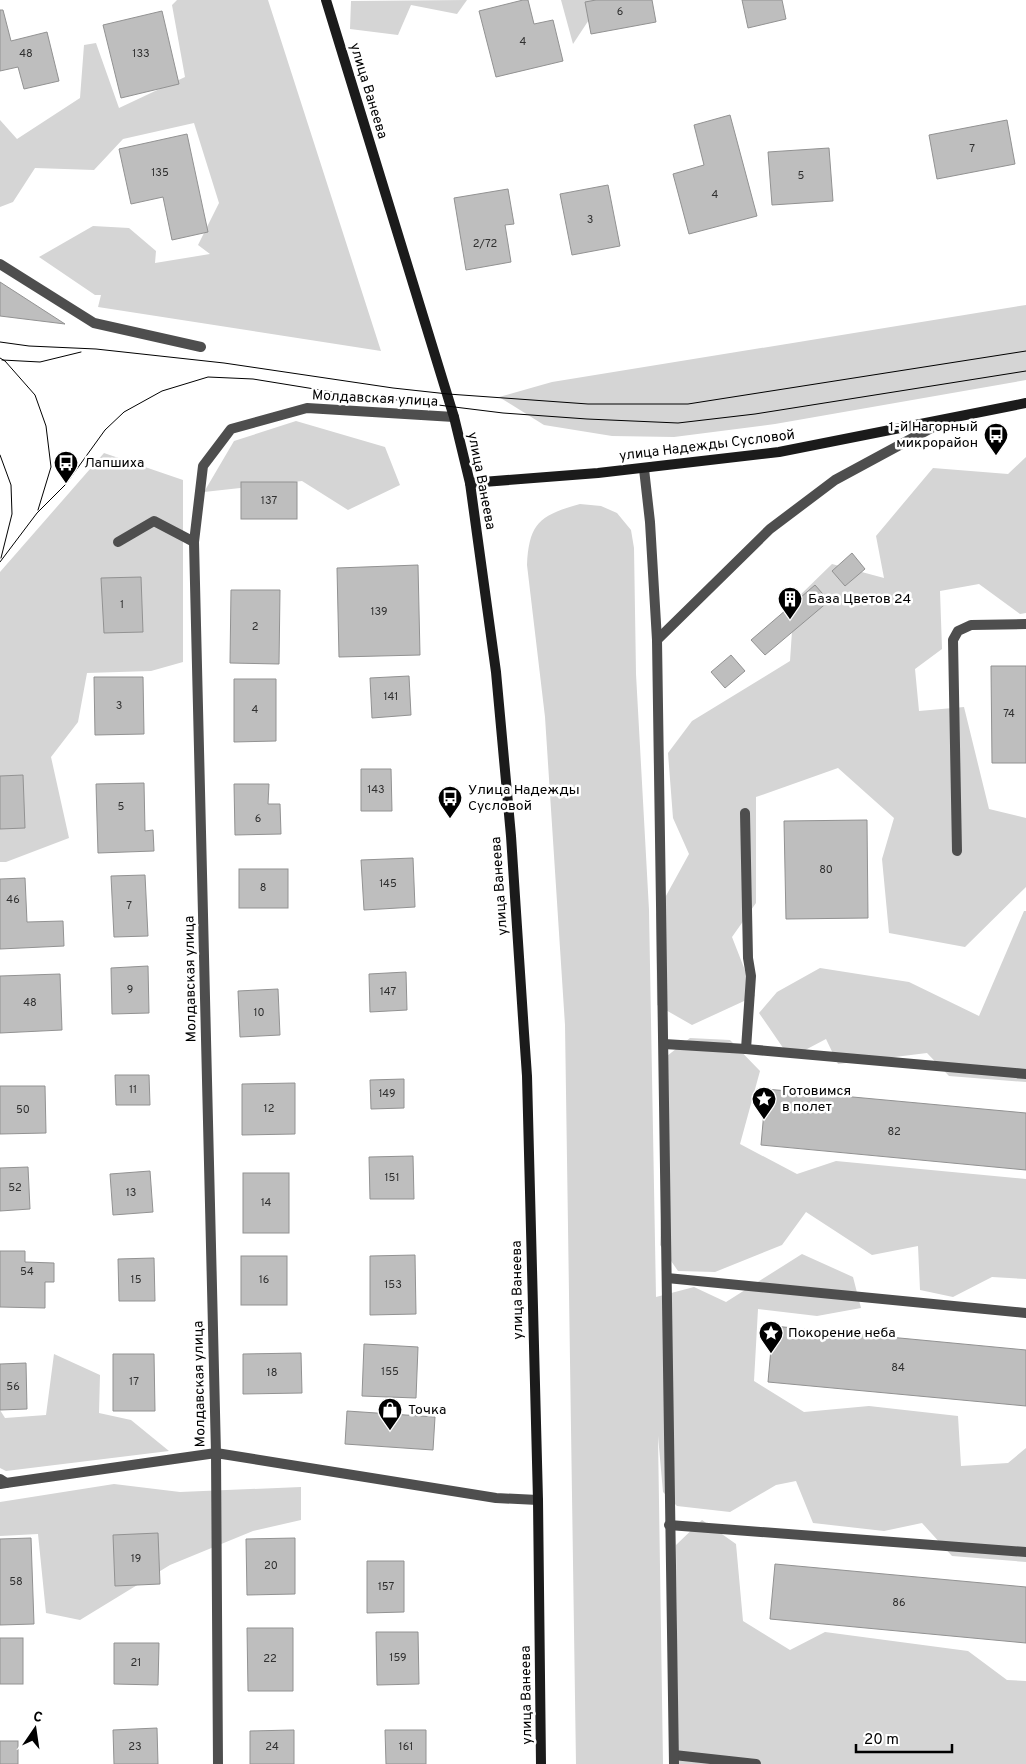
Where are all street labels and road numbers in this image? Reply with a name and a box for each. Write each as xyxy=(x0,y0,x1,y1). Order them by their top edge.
street label: улица Ванеева xyxy=(345,41,391,141)
street label: Молдавская улица xyxy=(311,387,439,411)
street label: улица Надежды Сусловой xyxy=(618,427,796,465)
street label: улица Ванеева xyxy=(463,431,499,531)
street label: улица Ванеева xyxy=(488,836,512,936)
street label: Молдавская улица xyxy=(181,916,201,1042)
street label: улица Ванеева xyxy=(509,1240,527,1340)
street label: Молдавская улица xyxy=(190,1321,210,1447)
street label: улица Ванеева xyxy=(518,1645,536,1745)

